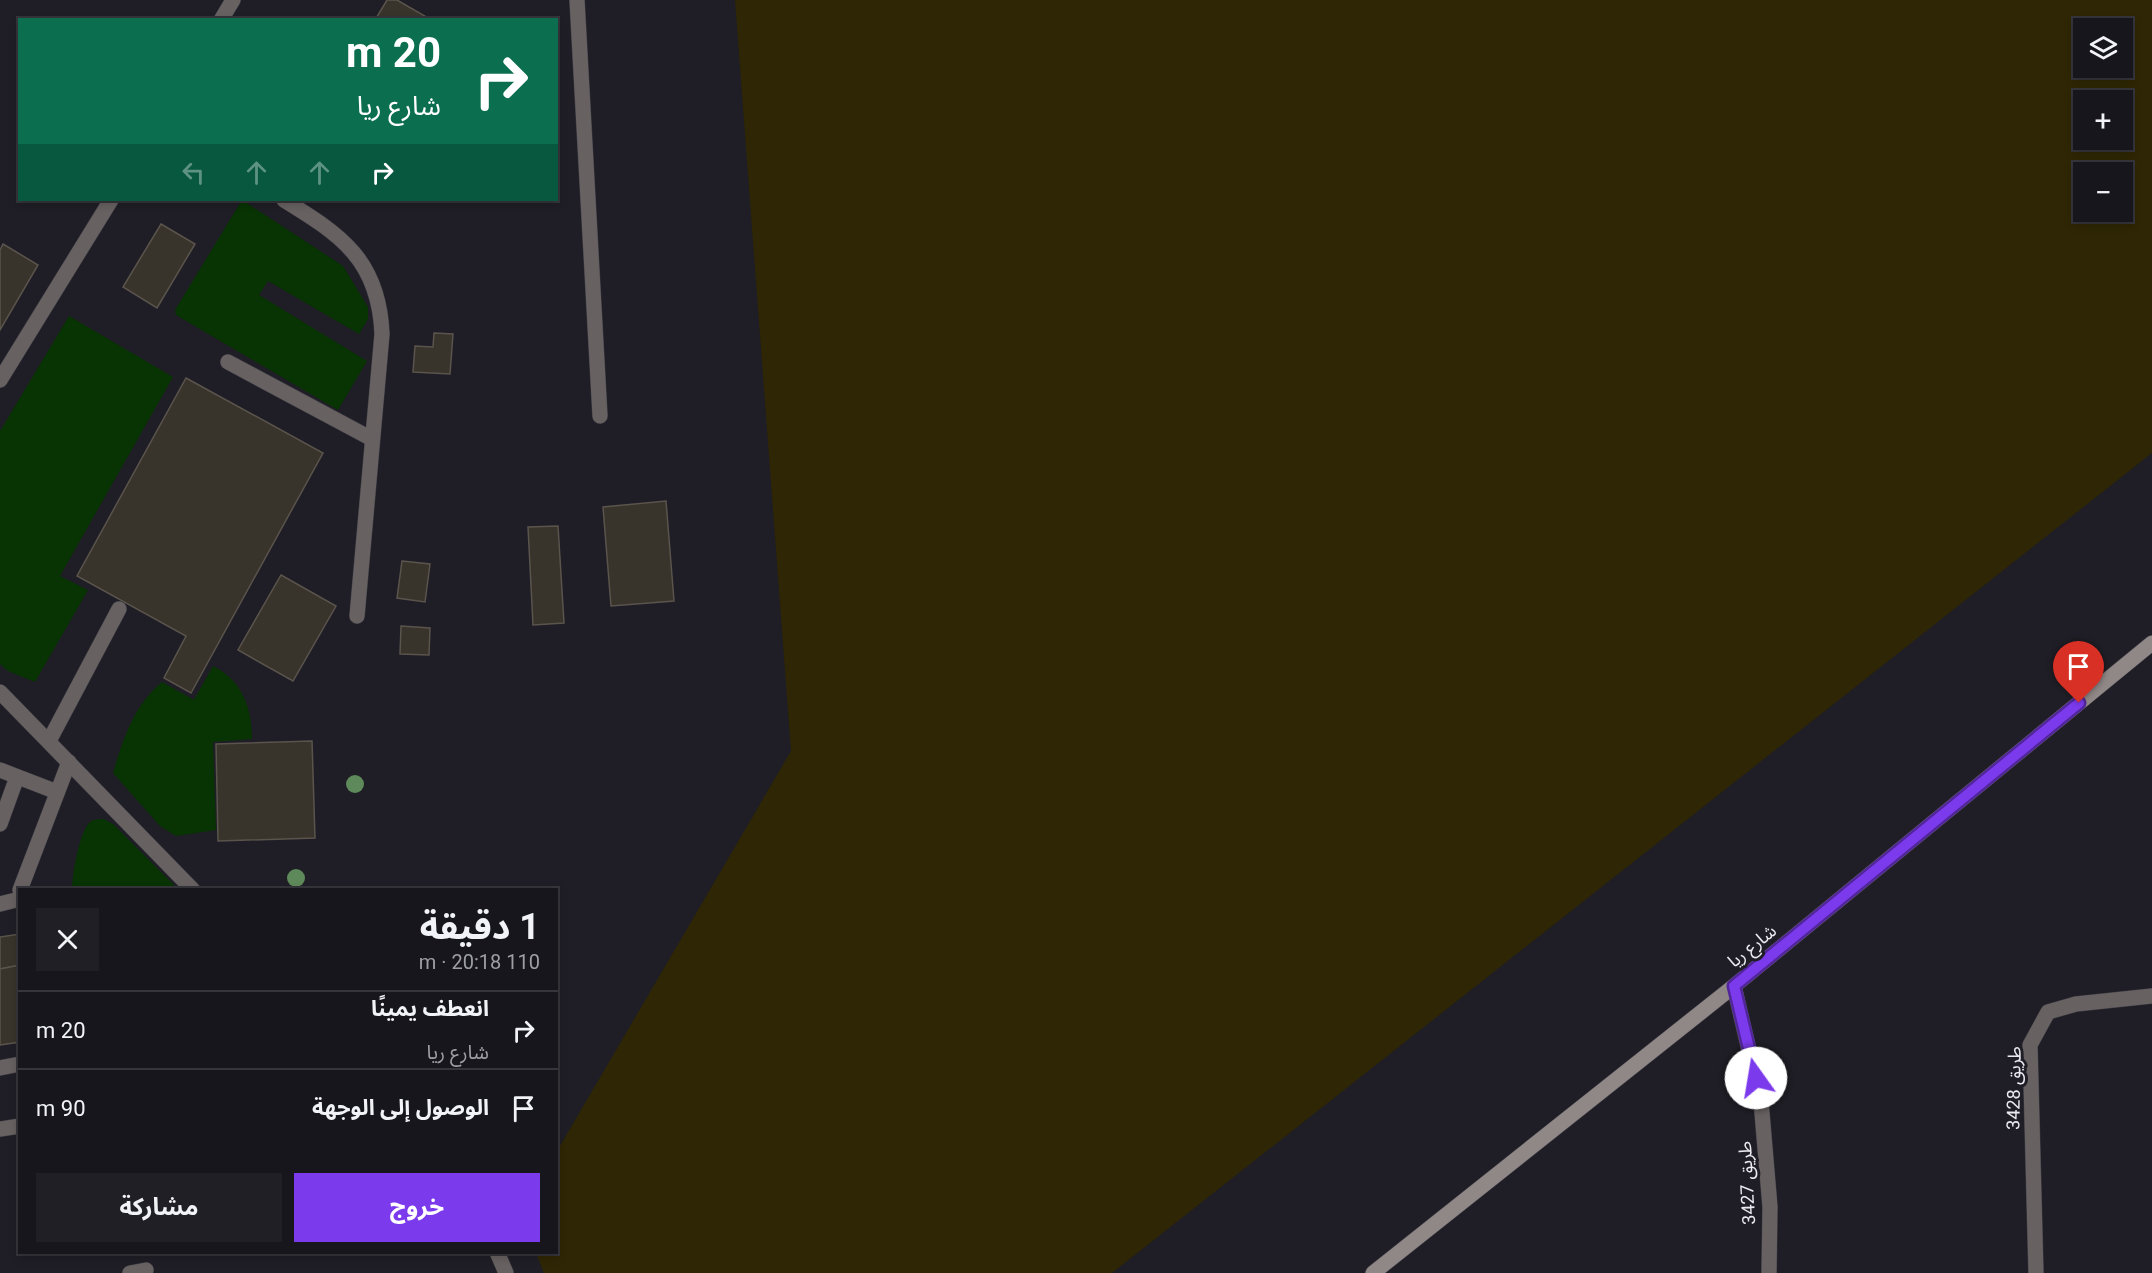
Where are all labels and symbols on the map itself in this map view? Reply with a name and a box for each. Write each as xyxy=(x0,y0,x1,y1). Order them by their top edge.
pin xyxy=(2053,641,2104,703)
street label: شارع ريا xyxy=(1723,920,1783,975)
position arrow xyxy=(1724,1046,1788,1110)
street label: طريق 3428 xyxy=(2002,1046,2026,1130)
street label: طريق 3427 xyxy=(1734,1141,1760,1225)

